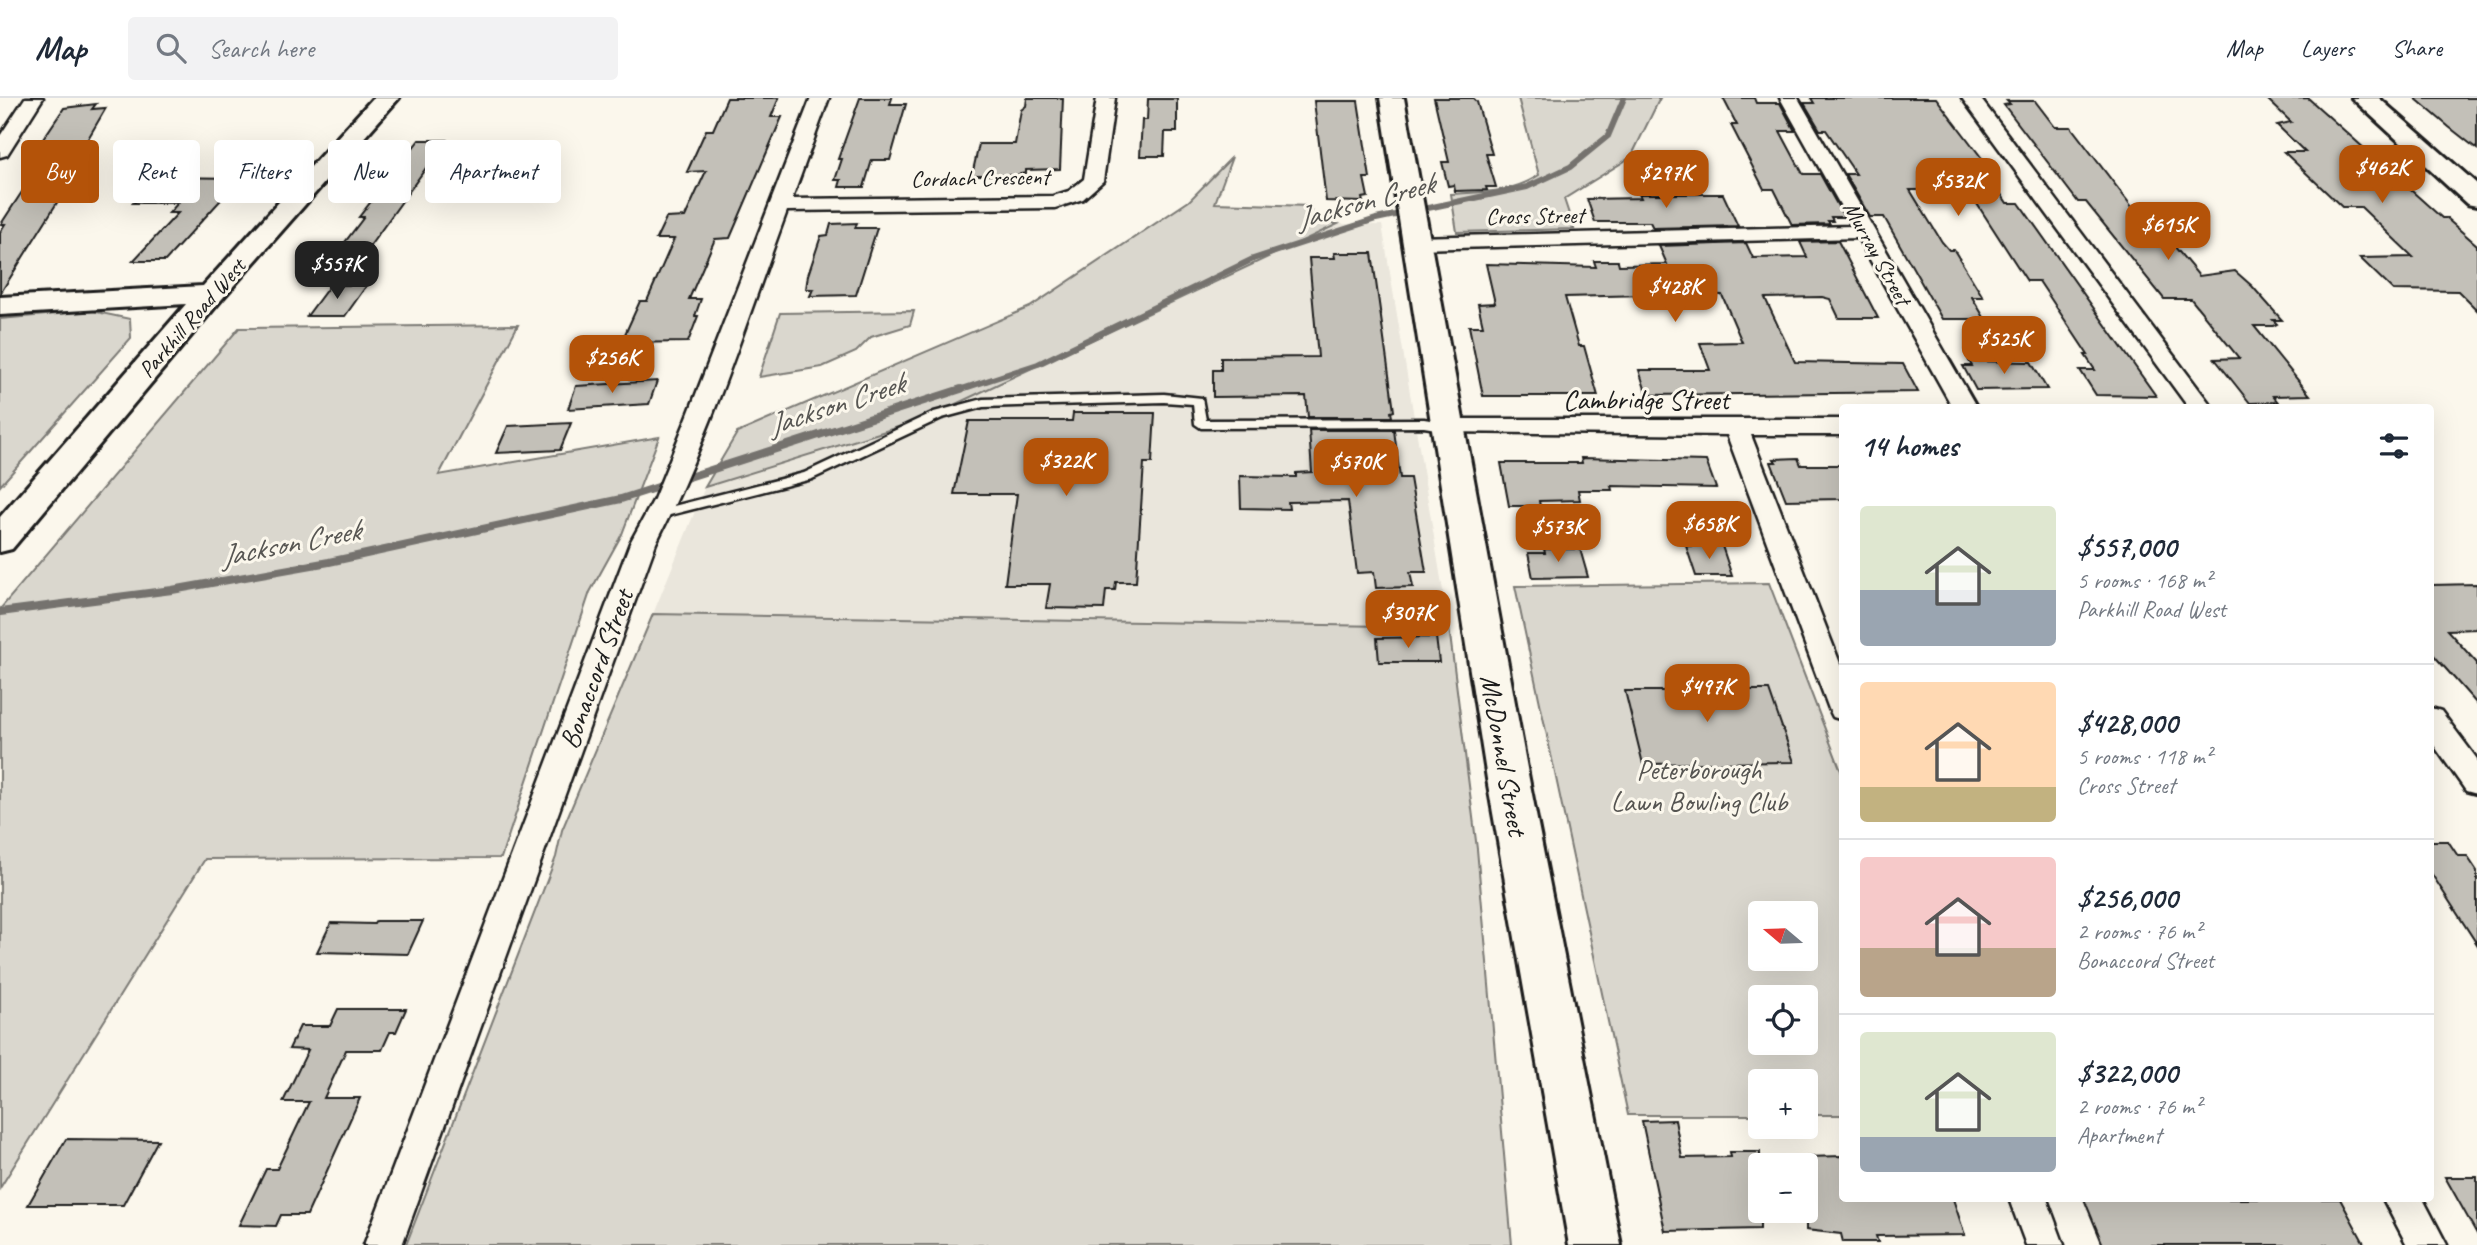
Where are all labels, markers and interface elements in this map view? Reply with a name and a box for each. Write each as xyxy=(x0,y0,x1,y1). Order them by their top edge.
search box xyxy=(128,17,618,80)
text: Map xyxy=(35,27,86,69)
icon: search xyxy=(152,29,190,67)
text: Search here xyxy=(208,32,314,65)
text: Map xyxy=(2226,33,2263,63)
text: Layers xyxy=(2301,33,2354,63)
text: Share xyxy=(2392,33,2442,63)
chip: Buy xyxy=(21,140,99,203)
chip: Rent xyxy=(113,140,200,203)
chip: Filters xyxy=(214,140,314,203)
chip: New xyxy=(328,140,411,203)
chip: Apartment xyxy=(425,140,561,203)
pin: $462K xyxy=(2333,146,2431,205)
pin: $297K xyxy=(1617,150,1715,210)
text: $462K xyxy=(2355,153,2409,182)
text: $297K xyxy=(1640,158,1692,187)
pin: $532K xyxy=(1909,158,2007,218)
street label: Cordach Crescent xyxy=(911,162,1053,194)
water label: Jackson Creek xyxy=(1289,163,1444,238)
text: $532K xyxy=(1932,166,1984,195)
street label: Murray Street xyxy=(1837,196,1919,313)
street label: Cross Street xyxy=(1486,201,1588,231)
pin: $615K xyxy=(2119,202,2217,262)
text: $615K xyxy=(2141,210,2195,239)
pin: $557K xyxy=(288,242,386,301)
text: $557K xyxy=(311,249,363,278)
street label: Parkhill Road West xyxy=(132,250,253,384)
pin: $428K xyxy=(1626,264,1724,324)
text: $428K xyxy=(1648,272,1702,301)
pin: $525K xyxy=(1955,316,2053,376)
text: $525K xyxy=(1978,324,2030,353)
pin: $256K xyxy=(563,336,661,395)
text: $256K xyxy=(585,343,639,372)
water label: Jackson Creek xyxy=(760,362,914,445)
street label: Cambridge Street xyxy=(1563,382,1732,417)
text: 14 homes xyxy=(1860,427,1958,465)
icon: filters xyxy=(2375,427,2413,465)
pin: $322K xyxy=(1017,438,1115,498)
pin: $570K xyxy=(1307,440,1405,499)
text: $322K xyxy=(1039,446,1093,475)
text: $570K xyxy=(1330,447,1382,476)
pin: $658K xyxy=(1660,502,1758,561)
pin: $573K xyxy=(1509,504,1607,564)
text: $658K xyxy=(1682,509,1736,538)
water label: Jackson Creek xyxy=(214,510,369,576)
text: $573K xyxy=(1532,512,1584,541)
text: $557,000 xyxy=(2077,528,2176,566)
icon: home xyxy=(1916,534,2000,618)
text: 5 rooms · 168 m² xyxy=(2077,566,2212,595)
street label: Bonaccord Street xyxy=(551,582,642,753)
pin: $307K xyxy=(1359,590,1457,650)
text: Parkhill Road West xyxy=(2077,595,2226,624)
text: $307K xyxy=(1382,598,1435,627)
pin: $497K xyxy=(1658,664,1756,724)
street label: McDonnel Street xyxy=(1473,672,1536,841)
text: $497K xyxy=(1681,672,1733,701)
text: $428,000 xyxy=(2077,704,2177,742)
icon: home xyxy=(1916,710,2000,794)
text: 5 rooms · 118 m² xyxy=(2077,742,2212,771)
park label: Peterborough Lawn Bowling Club xyxy=(1611,752,1789,819)
text: Cross Street xyxy=(2077,771,2175,800)
text: $256,000 xyxy=(2077,879,2178,917)
icon: home xyxy=(1916,885,2000,969)
north arrow xyxy=(1748,901,1818,971)
map controls xyxy=(1748,901,1818,1223)
text: 2 rooms · 76 m² xyxy=(2077,917,2201,946)
text: Bonaccord Street xyxy=(2077,946,2214,975)
button: locate xyxy=(1748,985,1818,1055)
text: $322,000 xyxy=(2077,1054,2177,1092)
icon: home xyxy=(1916,1060,2000,1144)
button: + xyxy=(1748,1069,1818,1139)
text: 2 rooms · 76 m² xyxy=(2077,1092,2201,1121)
text: Apartment xyxy=(2077,1121,2162,1150)
button: − xyxy=(1748,1153,1818,1223)

